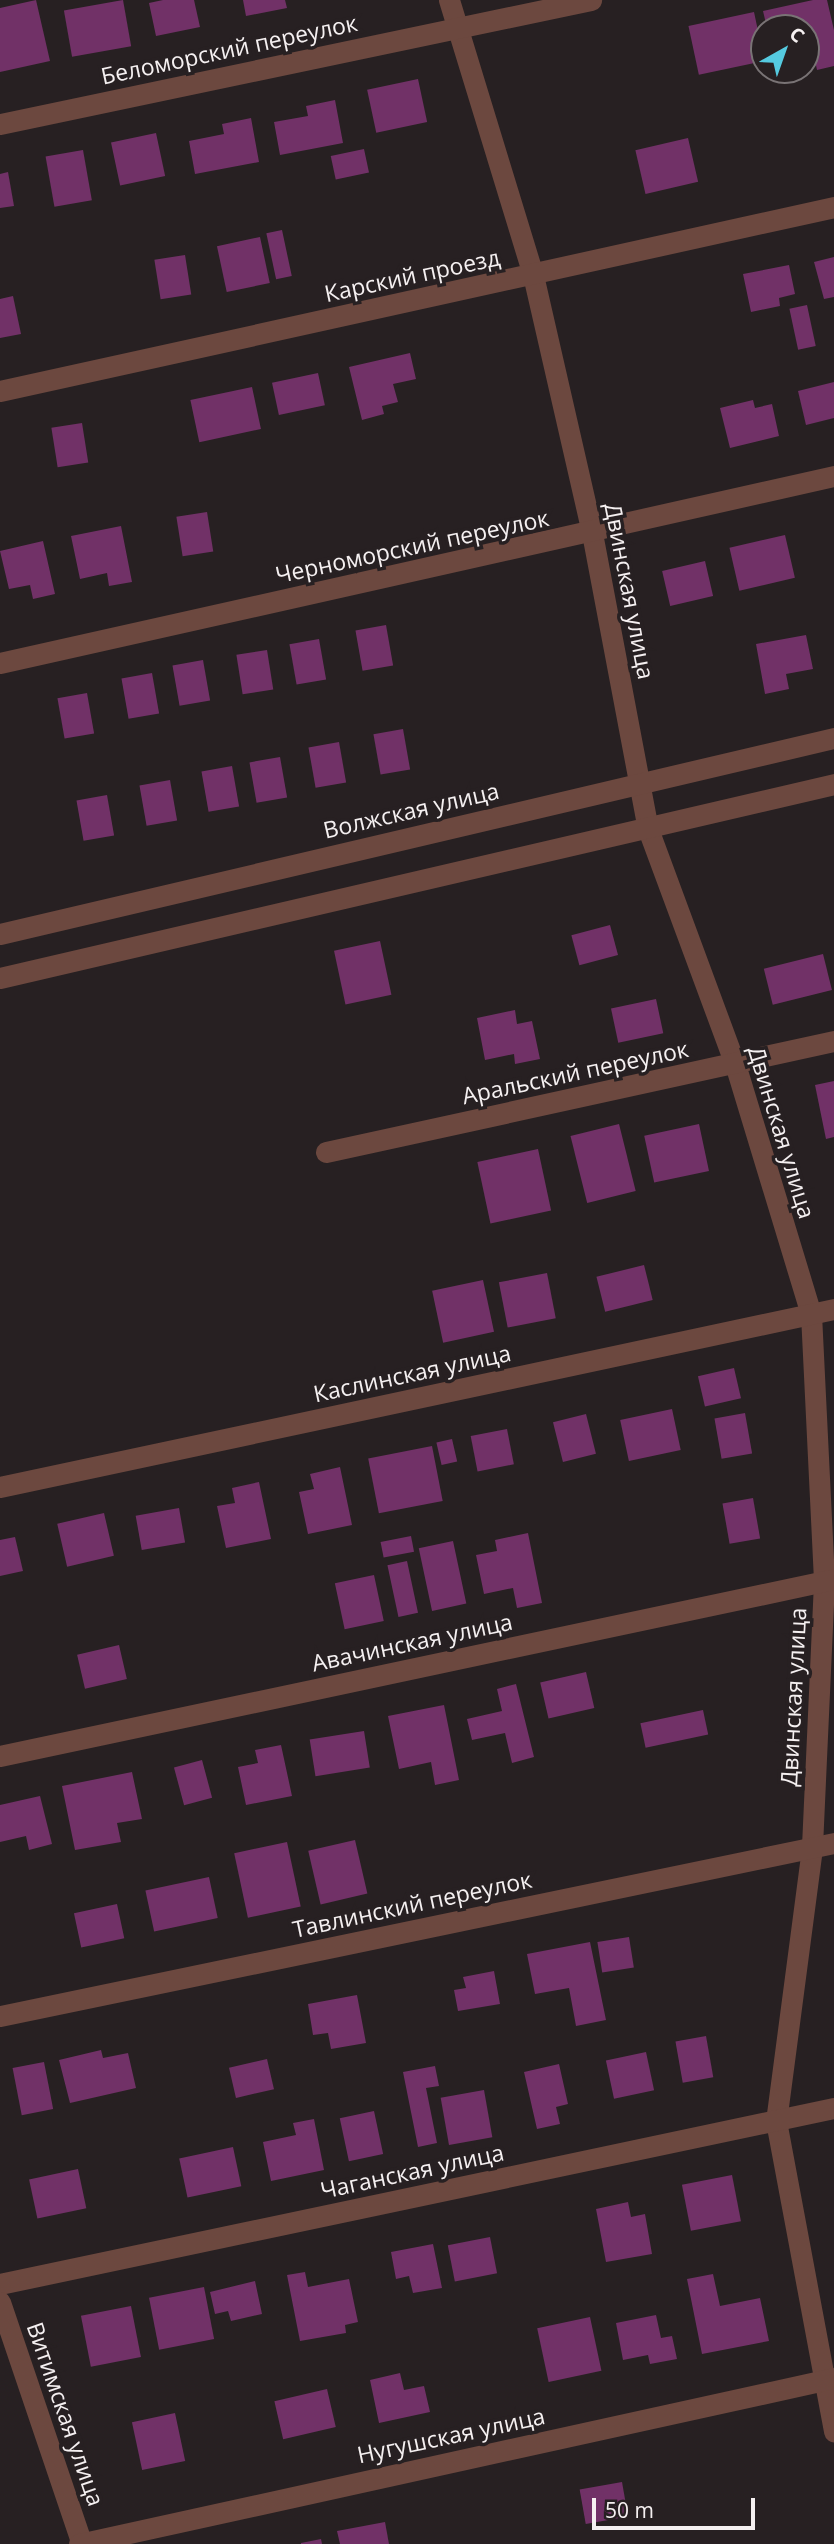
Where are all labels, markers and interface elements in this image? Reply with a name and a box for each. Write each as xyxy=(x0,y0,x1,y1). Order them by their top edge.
street label: Беломорский переулок xyxy=(98,8,360,90)
north arrow xyxy=(750,14,820,84)
text: С xyxy=(784,21,810,48)
street label: Карский проезд xyxy=(322,243,502,307)
street label: Двинская улица xyxy=(599,501,661,681)
street label: Черноморский переулок xyxy=(273,504,551,588)
street label: Волжская улица xyxy=(320,776,502,844)
street label: Аральский переулок xyxy=(459,1035,691,1109)
street label: Двинская улица xyxy=(743,1042,821,1222)
street label: Каслинская улица xyxy=(311,1339,513,1407)
street label: Авачинская улица xyxy=(309,1607,515,1677)
street label: Двинская улица xyxy=(775,1607,811,1787)
street label: Тавлинский переулок xyxy=(290,1865,534,1943)
street label: Чаганская улица xyxy=(318,2138,506,2204)
street label: Витимская улица xyxy=(22,2318,110,2510)
street label: Нугушская улица xyxy=(355,2402,547,2468)
scale bar xyxy=(596,2484,759,2528)
text: 50 m xyxy=(605,2496,654,2524)

